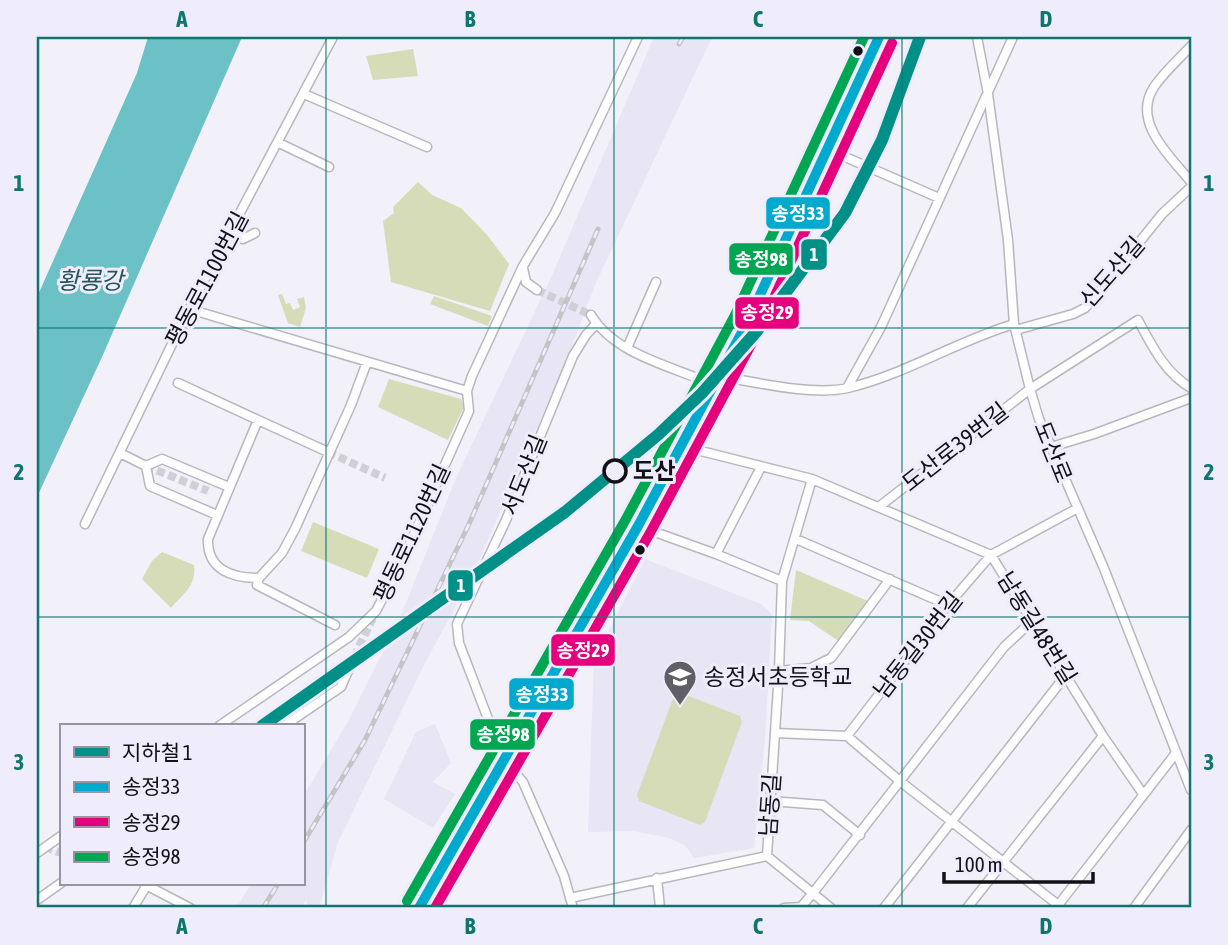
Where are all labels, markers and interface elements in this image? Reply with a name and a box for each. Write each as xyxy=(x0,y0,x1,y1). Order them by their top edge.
text: A xyxy=(175,6,188,32)
text: B xyxy=(465,6,476,32)
text: C xyxy=(753,6,764,32)
text: D xyxy=(1040,6,1053,32)
unlabelled marker xyxy=(851,44,865,58)
text: 1 xyxy=(14,170,25,196)
text: 1 xyxy=(1204,170,1215,196)
line badge: 송정33 xyxy=(765,196,831,230)
text: 송정33 xyxy=(772,202,824,224)
street label: 평동로1100번길 xyxy=(161,207,253,351)
street label: 신도산길 xyxy=(1074,232,1150,312)
line badge: 1 xyxy=(800,238,828,271)
line badge: 송정98 xyxy=(728,242,794,276)
text: 1 xyxy=(810,243,819,265)
text: 송정98 xyxy=(735,248,787,270)
water label: 황룡강 xyxy=(57,267,126,294)
line badge: 송정29 xyxy=(734,296,800,330)
text: 송정29 xyxy=(741,301,793,323)
street label: 도산로39번길 xyxy=(897,398,1013,496)
street label: 도산로 xyxy=(1029,418,1077,486)
street label: 서도산길 xyxy=(496,431,552,519)
place label: 도산 xyxy=(633,458,675,484)
text: 2 xyxy=(14,459,24,485)
marker: 도산 xyxy=(603,459,627,483)
text: 2 xyxy=(1204,459,1214,485)
street label: 평동로1120번길 xyxy=(369,460,455,606)
unlabelled marker xyxy=(633,543,647,557)
street label: 남동길48번길 xyxy=(992,567,1082,689)
line badge: 1 xyxy=(447,569,474,602)
text: 1 xyxy=(457,574,466,596)
street label: 남동길30번길 xyxy=(869,587,967,703)
line badge: 송정29 xyxy=(550,633,616,667)
text: 송정29 xyxy=(557,639,609,661)
school or university icon: 송정서초등학교 xyxy=(661,658,699,707)
place label: 송정서초등학교 xyxy=(704,664,852,690)
line badge: 송정33 xyxy=(508,677,575,711)
text: 송정33 xyxy=(516,683,568,705)
line badge: 송정98 xyxy=(469,718,536,751)
text: 송정98 xyxy=(477,723,529,745)
legend xyxy=(60,724,304,886)
text: 지하철 1 xyxy=(122,740,193,764)
text: 3 xyxy=(14,749,24,775)
text: 3 xyxy=(1204,749,1214,775)
street label: 남동길 xyxy=(755,772,785,838)
text: 송정33 xyxy=(122,774,180,798)
text: 송정29 xyxy=(122,810,180,834)
scale bar xyxy=(944,840,1093,884)
text: 송정98 xyxy=(122,844,181,868)
text: 100 m xyxy=(955,852,1003,876)
text: A xyxy=(175,913,188,939)
text: B xyxy=(465,913,476,939)
text: C xyxy=(753,913,764,939)
text: D xyxy=(1040,913,1053,939)

